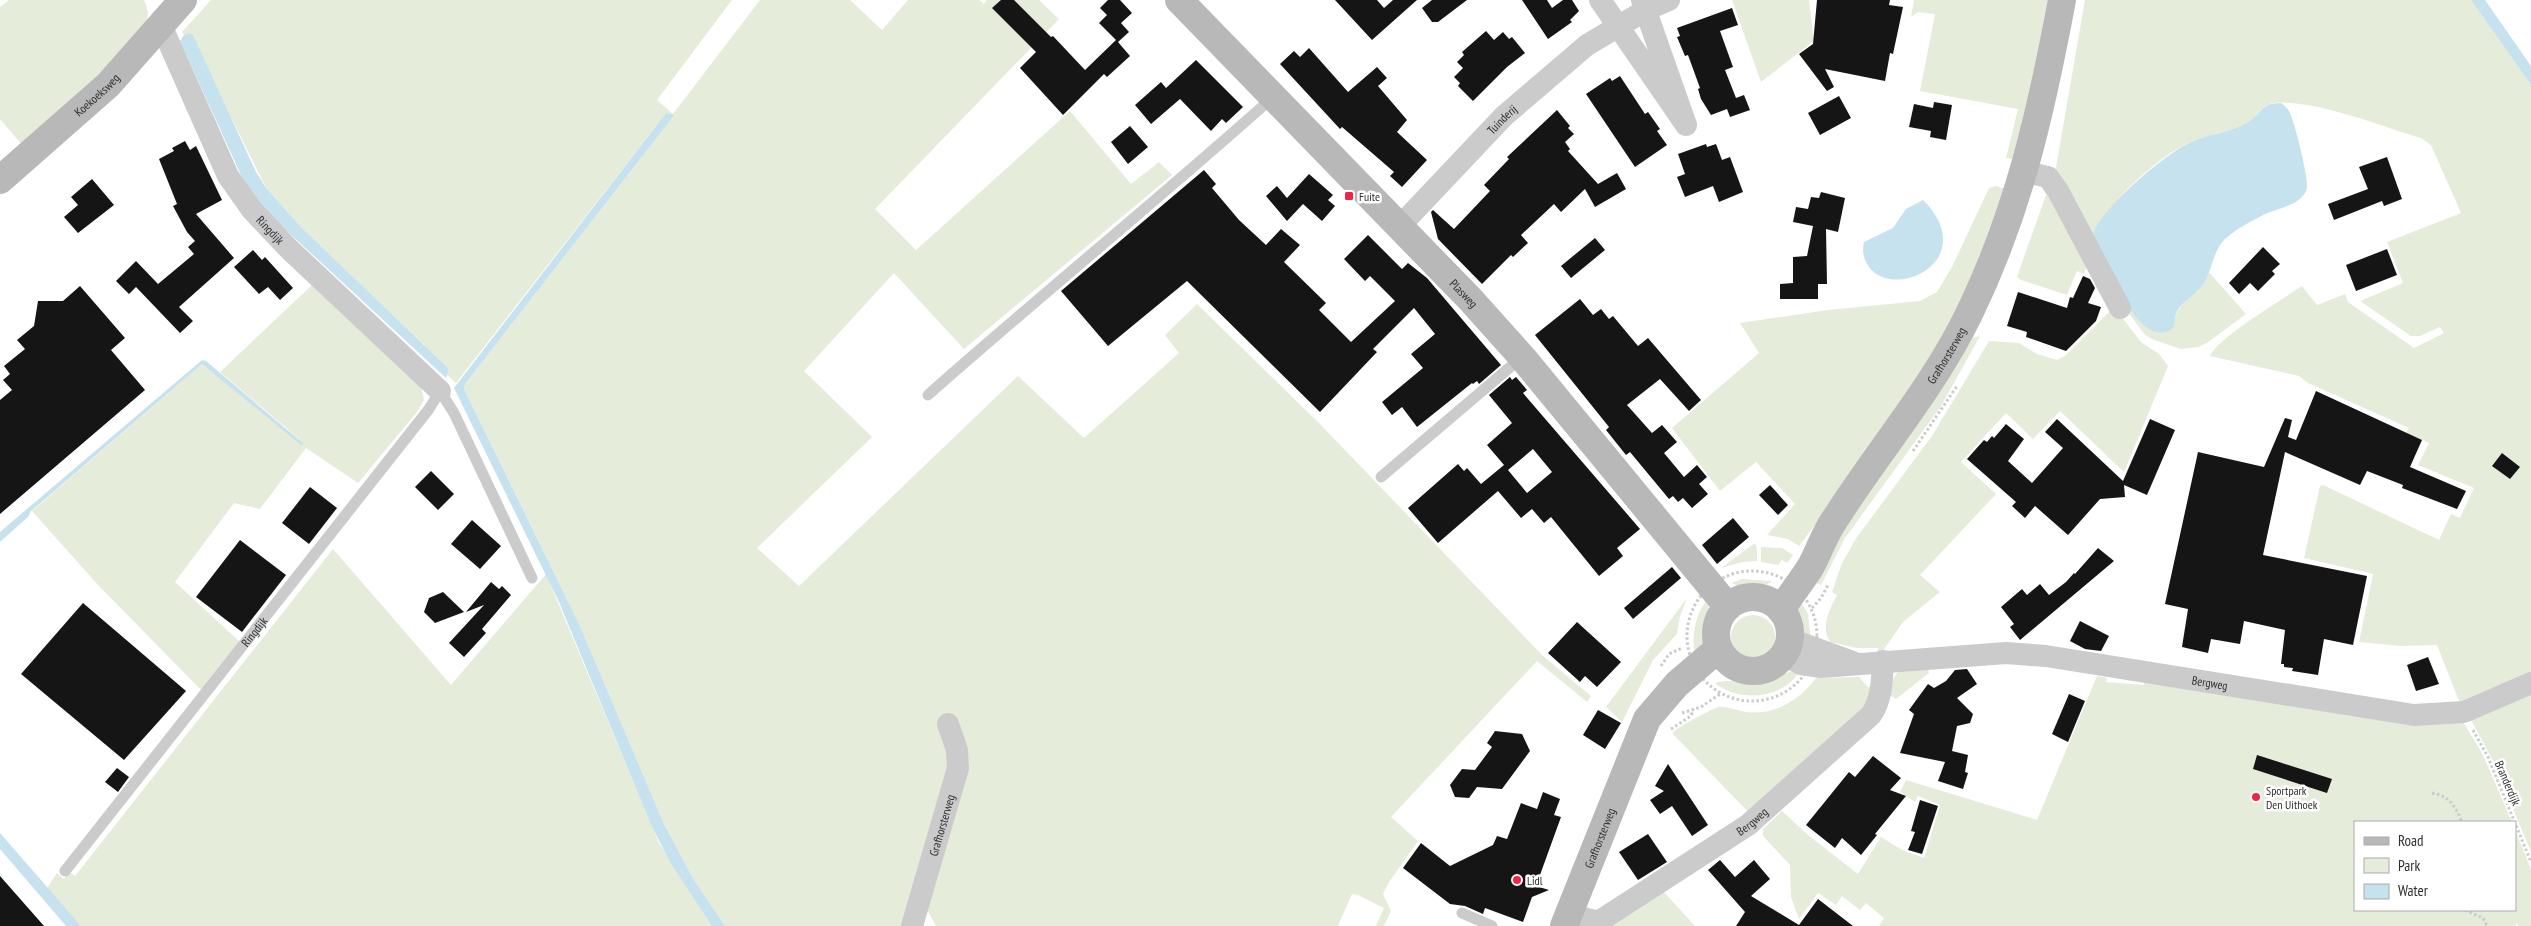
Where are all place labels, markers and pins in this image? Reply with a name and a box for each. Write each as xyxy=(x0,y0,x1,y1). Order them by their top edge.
place label: Fuite xyxy=(1359,189,1380,204)
marker: Fuite xyxy=(1343,190,1355,202)
place label: Sportpark Den Uithoek xyxy=(2266,783,2318,812)
marker: Sportpark Den Uithoek xyxy=(2250,791,2262,803)
place label: Lidl xyxy=(1527,873,1543,888)
marker: Lidl xyxy=(1511,874,1523,886)

